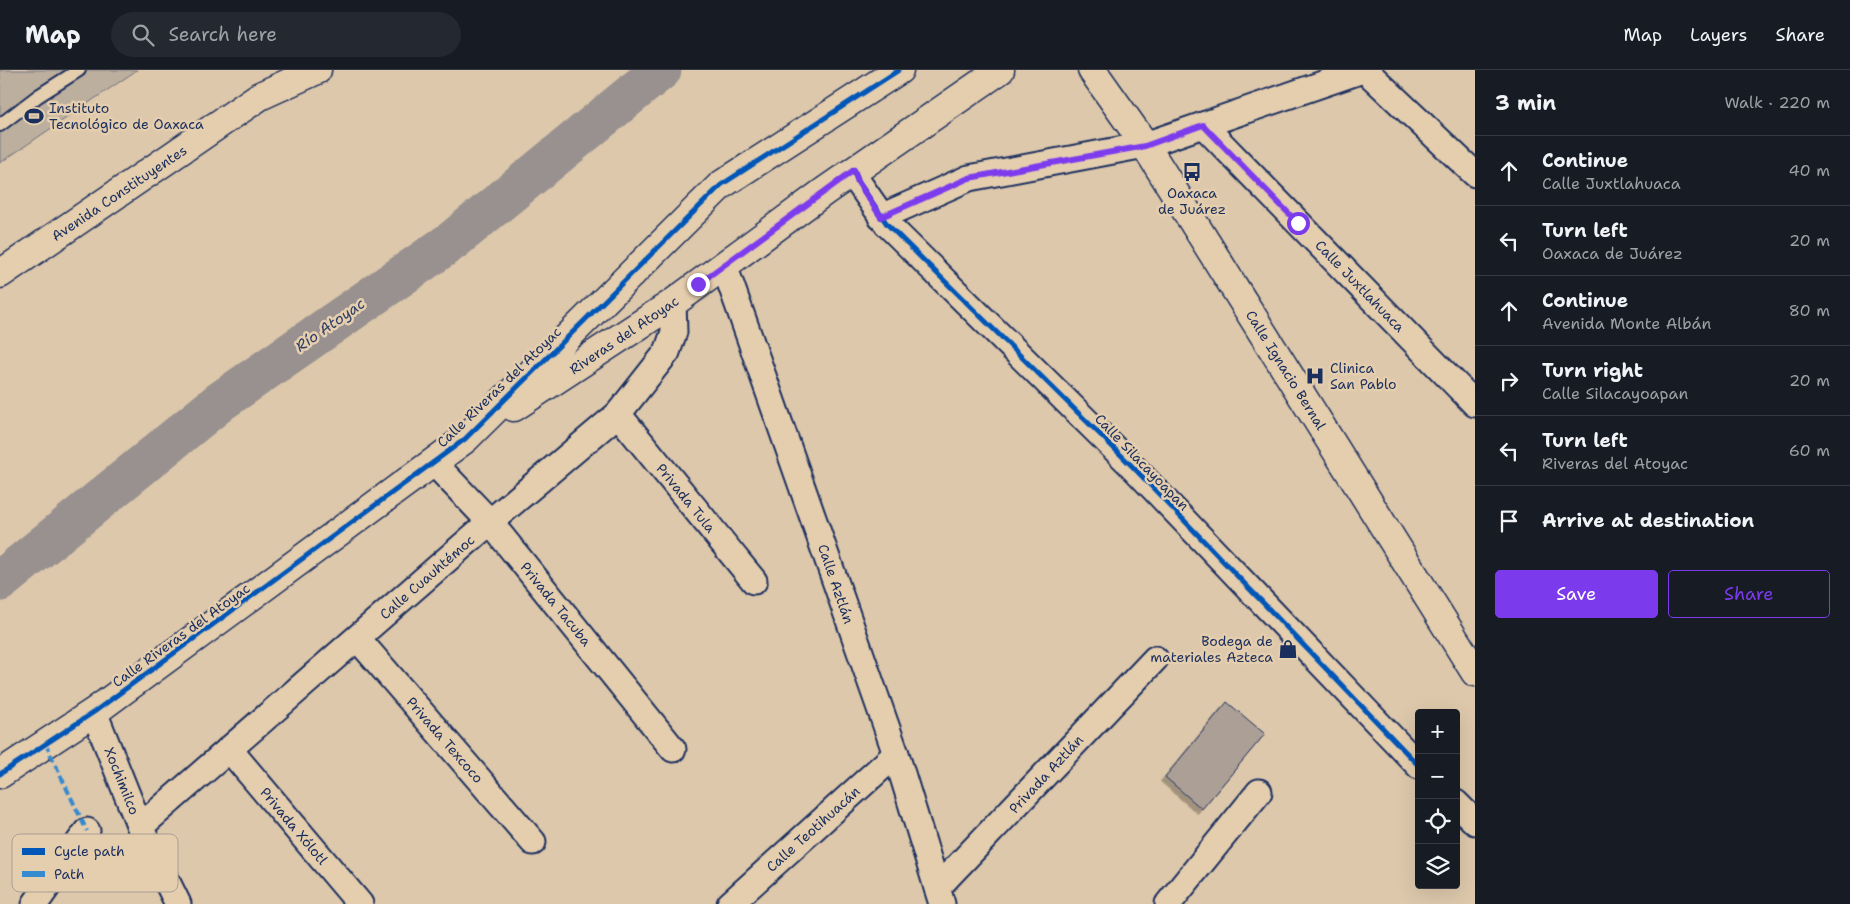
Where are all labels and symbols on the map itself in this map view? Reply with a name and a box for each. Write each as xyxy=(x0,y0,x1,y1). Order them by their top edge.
place label: Instituto Tecnológico de Oaxaca xyxy=(49,99,204,133)
sports icon: Instituto Tecnológico de Oaxaca xyxy=(23,105,45,127)
street label: Avenida Constituyentes xyxy=(48,141,190,245)
bus stop icon: Oaxaca de Juárez xyxy=(1181,161,1203,183)
place label: Oaxaca de Juárez xyxy=(1158,184,1226,218)
route start xyxy=(1287,212,1310,235)
street label: Calle Juxtlahuaca xyxy=(1311,236,1409,336)
route end xyxy=(687,273,710,296)
street label: Riveras del Atoyac xyxy=(566,292,682,378)
water label: Río Atoyac xyxy=(291,293,369,356)
street label: Calle Ignacio Bernal xyxy=(1242,307,1331,434)
street label: Calle Riveras del Atoyac xyxy=(433,323,565,451)
place label: Clinica San Pablo xyxy=(1330,359,1396,393)
hospital icon: Clinica San Pablo xyxy=(1304,365,1326,387)
street label: Calle Silacayoapan xyxy=(1091,410,1193,515)
street label: Privada Tula xyxy=(653,460,720,537)
street label: Calle Cuauhtémoc xyxy=(376,531,478,623)
street label: Calle Aztlán xyxy=(814,542,858,627)
street label: Privada Tacuba xyxy=(517,558,596,650)
street label: Calle Riveras del Atoyac xyxy=(109,579,253,691)
place label: Bodega de materiales Azteca xyxy=(1150,632,1273,666)
shop icon: Bodega de materiales Azteca xyxy=(1277,638,1299,660)
street label: Privada Texcoco xyxy=(403,693,487,787)
street label: Privada Aztlán xyxy=(1005,731,1087,817)
street label: Xochimilco xyxy=(100,745,144,817)
street label: Calle Teotihuacán xyxy=(762,782,864,876)
street label: Privada Xólotl xyxy=(256,784,332,869)
legend xyxy=(12,834,178,892)
text: Cycle path xyxy=(54,842,125,860)
text: Path xyxy=(54,865,85,883)

